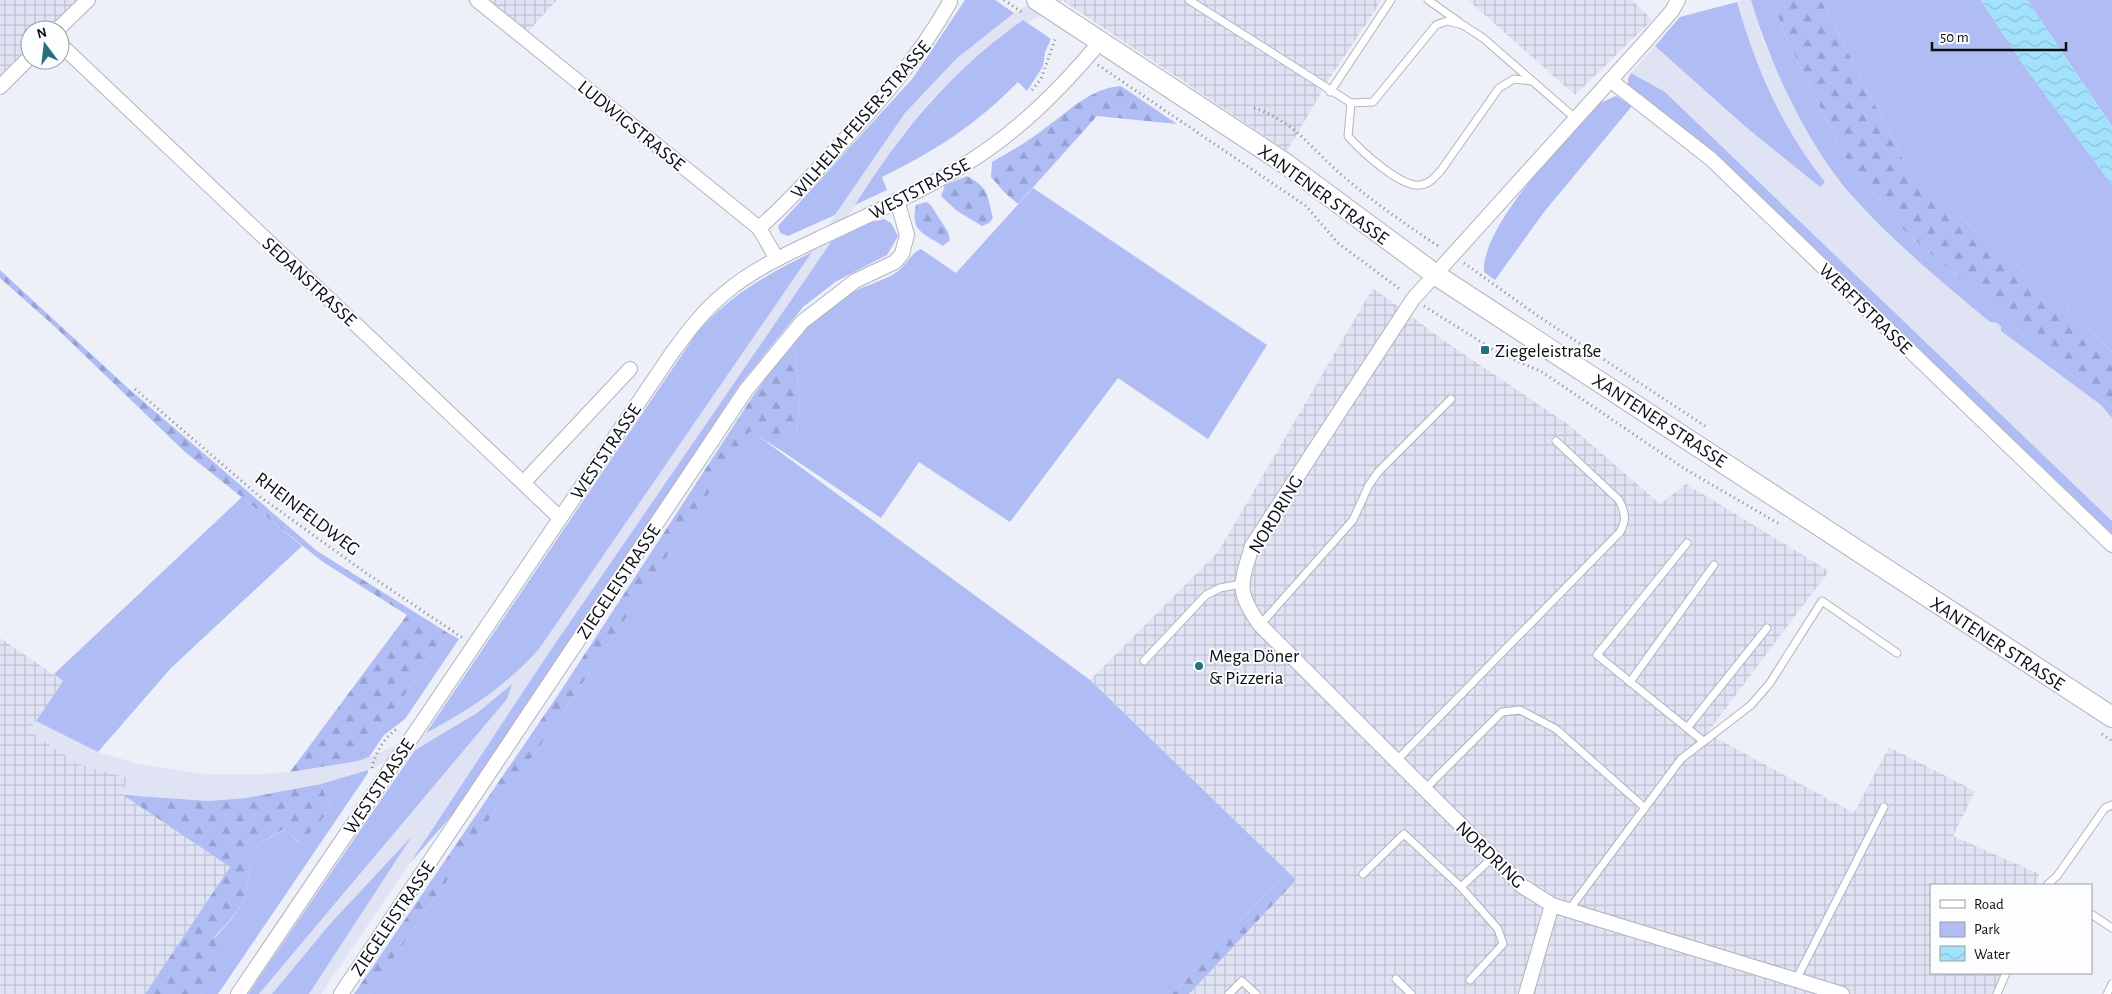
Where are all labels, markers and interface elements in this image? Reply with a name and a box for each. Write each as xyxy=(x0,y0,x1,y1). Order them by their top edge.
north arrow xyxy=(20,20,70,70)
scale bar xyxy=(1932,20,2066,52)
text: N xyxy=(35,25,48,41)
text: 50 m xyxy=(1940,30,1969,45)
street label: WILHELM-FEISER-STRASSE xyxy=(788,38,935,202)
street label: LUDWIGSTRASSE xyxy=(574,77,688,175)
street label: XANTENER STRASSE xyxy=(1254,142,1392,249)
street label: WESTSTRASSE xyxy=(867,155,973,224)
street label: SEDANSTRASSE xyxy=(258,234,360,330)
street label: WERFTSTRASSE xyxy=(1815,260,1915,358)
place label: Ziegeleistraße xyxy=(1495,342,1601,361)
marker: Ziegeleistraße xyxy=(1479,344,1491,356)
street label: XANTENER STRASSE xyxy=(1589,371,1730,472)
street label: WESTSTRASSE xyxy=(568,401,645,503)
street label: RHEINFELDWEG xyxy=(251,469,363,559)
street label: NORDRING xyxy=(1246,472,1307,557)
street label: ZIEGELEISTRASSE xyxy=(574,521,664,642)
street label: XANTENER STRASSE xyxy=(1927,594,2068,695)
place label: Mega Döner & Pizzeria xyxy=(1209,647,1299,688)
marker: Mega Döner & Pizzeria xyxy=(1193,660,1205,672)
street label: WESTSTRASSE xyxy=(341,736,418,838)
street label: NORDRING xyxy=(1452,818,1528,892)
street label: ZIEGELEISTRASSE xyxy=(348,858,438,979)
legend xyxy=(1930,884,2092,974)
text: Road xyxy=(1974,897,2004,912)
text: Park xyxy=(1974,922,2000,937)
text: Water xyxy=(1974,947,2010,962)

